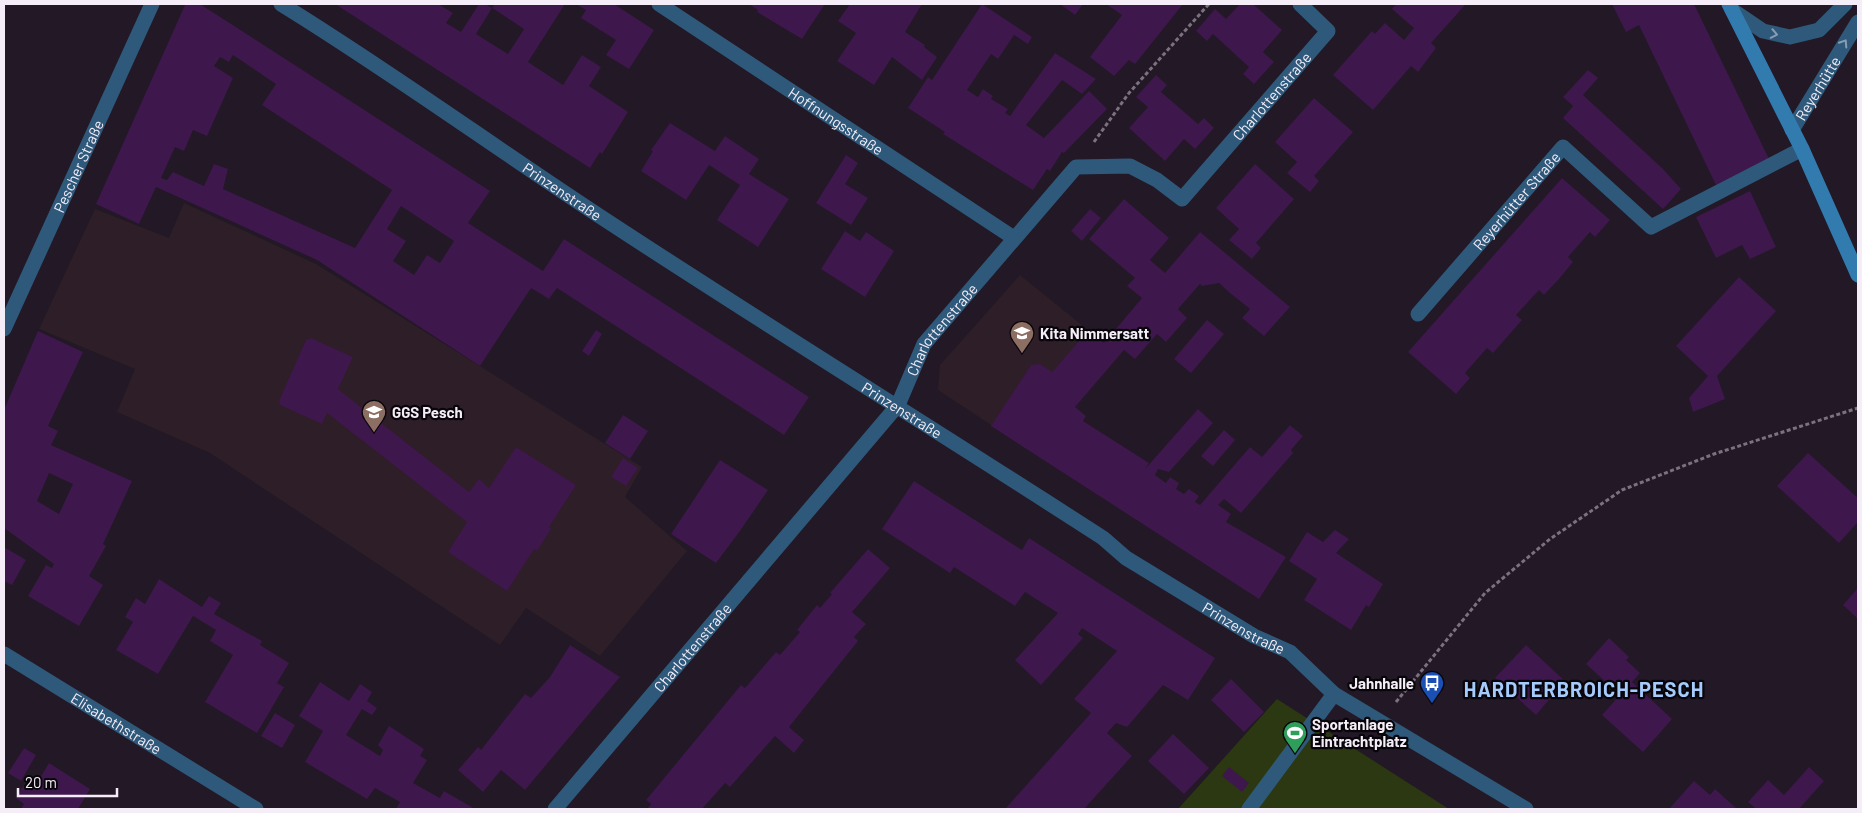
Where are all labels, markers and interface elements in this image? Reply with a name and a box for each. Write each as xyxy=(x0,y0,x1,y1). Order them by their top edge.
one-way arrow xyxy=(1769,28,1778,38)
one-way arrow xyxy=(1838,39,1847,49)
street label: Charlottenstraße xyxy=(1228,48,1315,144)
street label: Reyerhütte xyxy=(1791,53,1844,124)
street label: Hoffnungsstraße xyxy=(785,83,887,158)
street label: Pescher Straße xyxy=(49,117,107,215)
street label: Reyerhütter Straße xyxy=(1469,148,1564,254)
street label: Prinzenstraße xyxy=(519,158,605,224)
street label: Charlottenstraße xyxy=(903,280,981,379)
school or university icon: Kita Nimmersatt xyxy=(1009,320,1035,354)
place label: Kita Nimmersatt xyxy=(1040,324,1149,342)
street label: Prinzenstraße xyxy=(859,378,945,442)
school or university icon: GGS Pesch xyxy=(361,399,387,433)
place label: GGS Pesch xyxy=(392,403,463,421)
street label: Prinzenstraße xyxy=(1200,598,1288,658)
street label: Charlottenstraße xyxy=(649,599,735,695)
bus stop icon: Jahnhalle xyxy=(1419,670,1445,704)
place label: Jahnhalle xyxy=(1349,674,1414,692)
district label: HARDTERBROICH-PESCH xyxy=(1464,677,1704,701)
street label: Elisabethstraße xyxy=(68,689,165,758)
place label: Sportanlage Eintrachtplatz xyxy=(1312,715,1407,750)
sports icon: Sportanlage Eintrachtplatz xyxy=(1282,720,1308,754)
scale bar xyxy=(18,766,116,798)
text: 20 m xyxy=(25,773,57,791)

